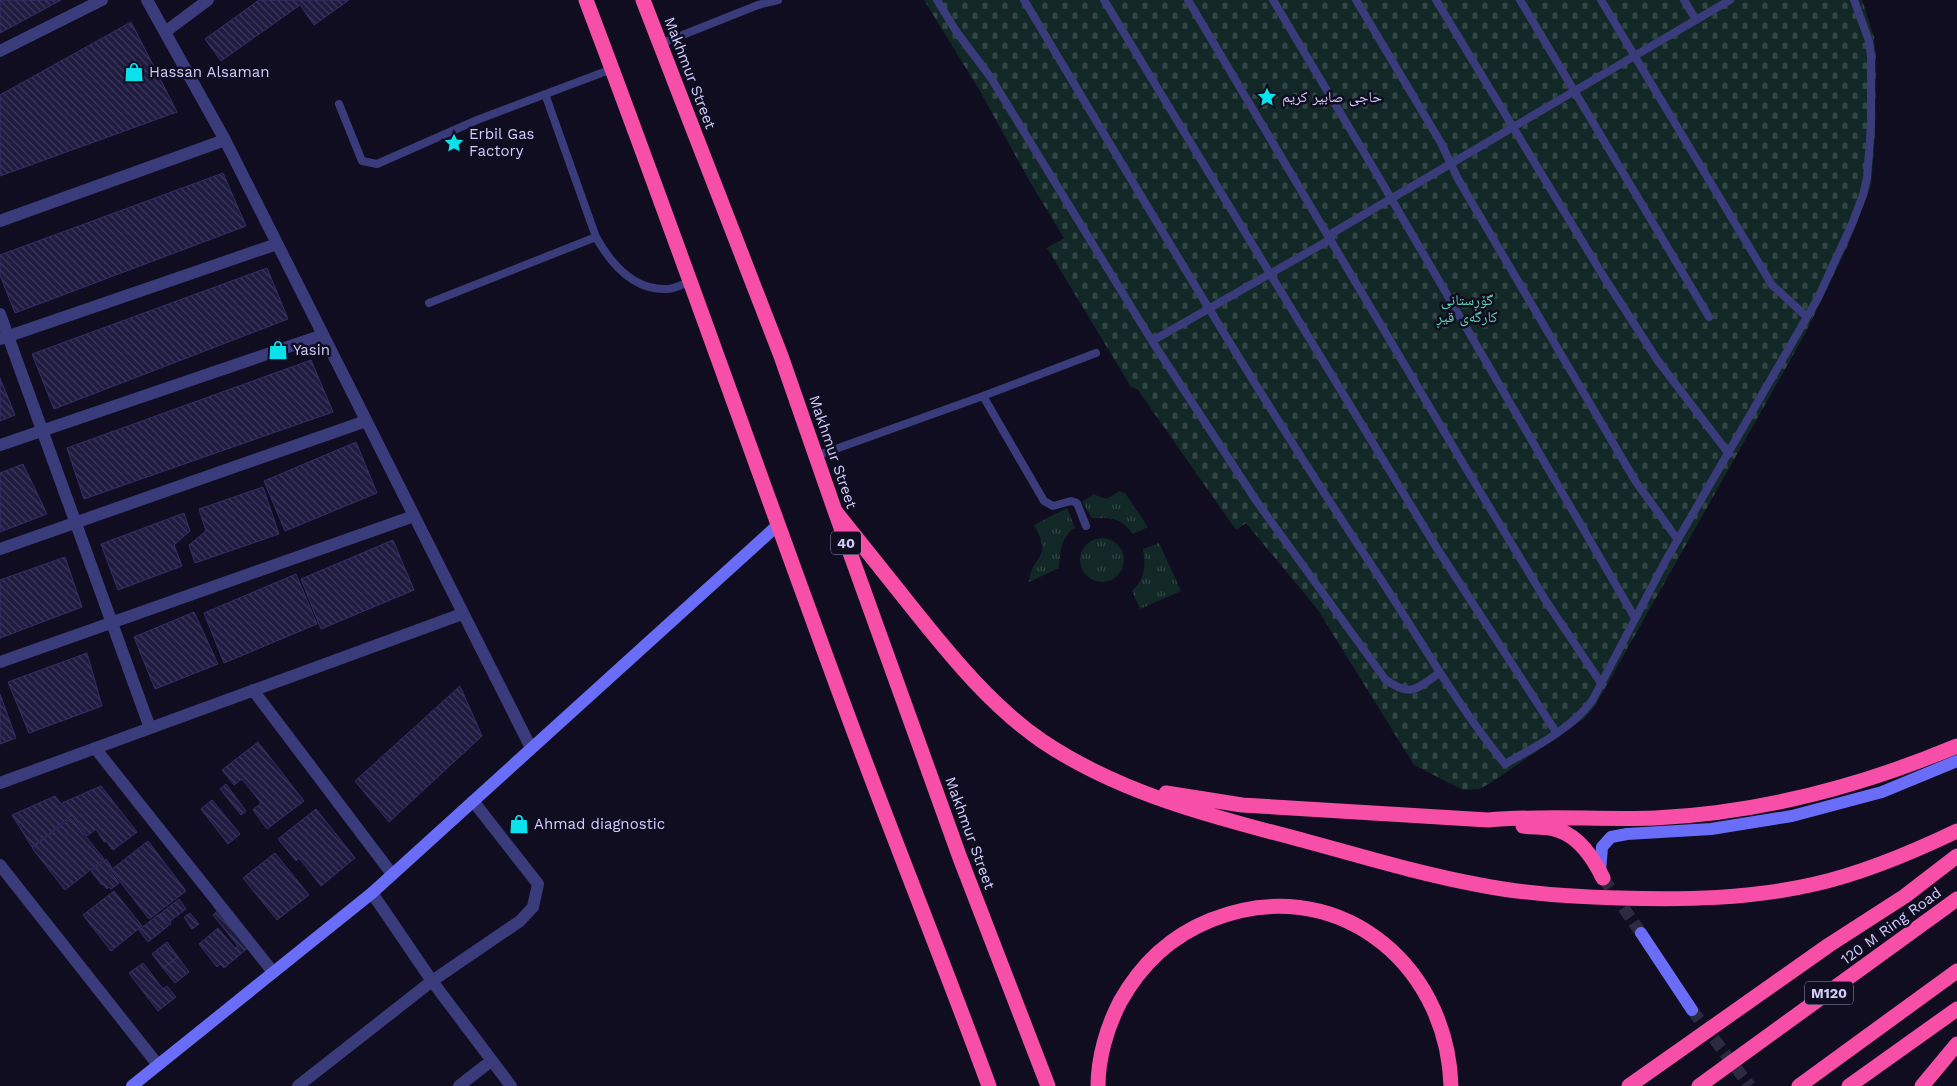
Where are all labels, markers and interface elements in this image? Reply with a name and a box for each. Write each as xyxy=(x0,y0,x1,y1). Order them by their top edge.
street label: Makhmur Street xyxy=(660,14,720,132)
shop icon: Hassan Alsaman xyxy=(123,61,145,83)
place label: Hassan Alsaman xyxy=(149,63,269,81)
place icon: حاجی صابیر کریم xyxy=(1256,86,1278,108)
place label: حاجی صابیر کریم xyxy=(1282,88,1382,107)
place label: Erbil Gas Factory xyxy=(469,125,535,160)
place icon: Erbil Gas Factory xyxy=(443,132,465,154)
park label: گۆڕستانی کارگەی قیڕ xyxy=(1436,291,1497,329)
shop icon: Yasin xyxy=(267,339,289,361)
place label: Yasin xyxy=(293,341,330,359)
street label: Makhmur Street xyxy=(805,393,861,512)
road number: 40 xyxy=(831,532,861,554)
street label: Makhmur Street xyxy=(941,774,999,892)
shop icon: Ahmad diagnostic xyxy=(508,813,530,835)
place label: Ahmad diagnostic xyxy=(534,815,665,833)
street label: 120 M Ring Road xyxy=(1837,883,1945,969)
road number: M120 xyxy=(1805,981,1853,1004)

